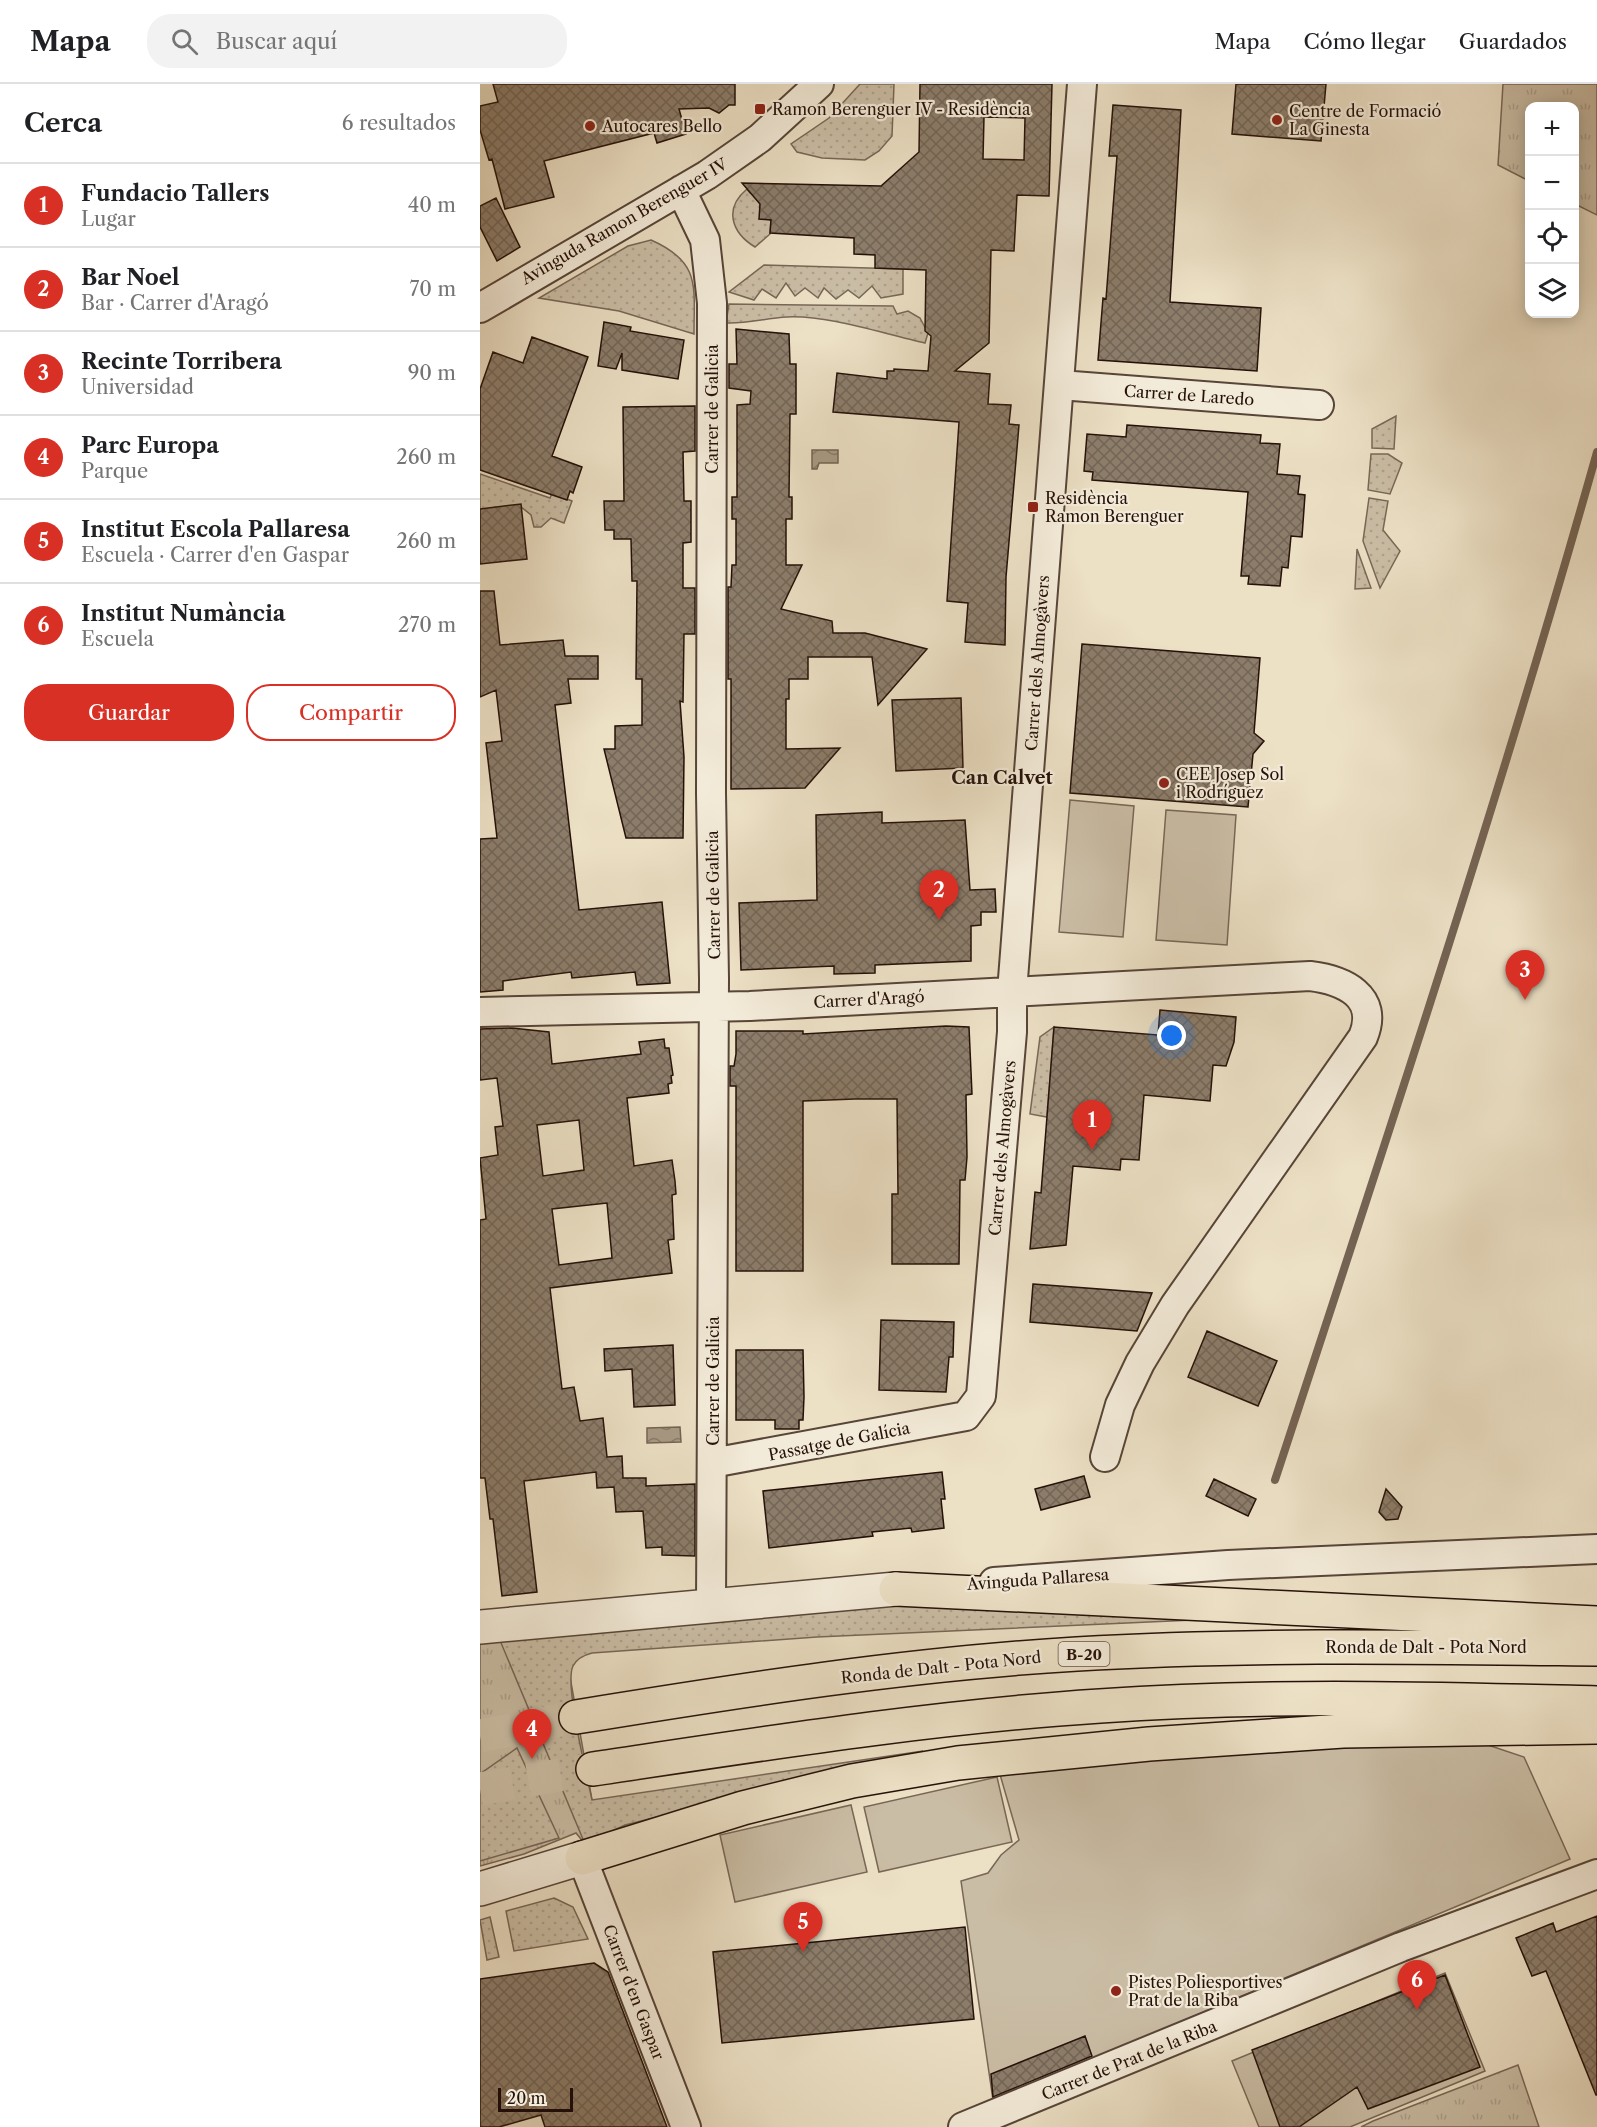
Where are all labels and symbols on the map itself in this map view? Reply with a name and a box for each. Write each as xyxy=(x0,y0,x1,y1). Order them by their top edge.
place label: Ramon Berenguer IV - Residència xyxy=(772,99,1031,119)
place label: Centre de Formació La Ginesta xyxy=(1289,101,1442,139)
marker: Ramon Berenguer IV - Residència xyxy=(753,102,767,116)
marker: Centre de Formació La Ginesta xyxy=(1270,113,1284,127)
place label: Autocares Bello xyxy=(601,116,722,136)
marker: Autocares Bello xyxy=(583,119,597,133)
street label: Avinguda Ramon Berenguer IV xyxy=(516,153,731,289)
street label: Carrer de Galicia xyxy=(702,344,722,474)
street label: Carrer de Laredo xyxy=(1123,380,1255,410)
place label: Residència Ramon Berenguer xyxy=(1045,488,1184,526)
marker: Residència Ramon Berenguer xyxy=(1026,500,1040,514)
street label: Carrer dels Almogàvers xyxy=(1021,574,1053,752)
place label: CEE Josep Sol i Rodríguez xyxy=(1176,764,1284,802)
district label: Can Calvet xyxy=(951,767,1053,789)
marker: CEE Josep Sol i Rodríguez xyxy=(1157,776,1171,790)
street label: Carrer de Galicia xyxy=(702,830,724,960)
pin: 2 xyxy=(920,870,958,920)
pin: 3 xyxy=(1506,950,1544,1000)
street label: Carrer d'Aragó xyxy=(813,986,925,1012)
your location xyxy=(1157,1021,1186,1050)
street label: Carrer dels Almogàvers xyxy=(984,1059,1020,1237)
pin: 1 xyxy=(1072,1100,1112,1150)
street label: Carrer de Galicia xyxy=(703,1316,723,1446)
street label: Passatge de Galícia xyxy=(766,1417,912,1465)
street label: Avinguda Pallaresa xyxy=(965,1564,1110,1594)
street label: Ronda de Dalt - Pota Nord xyxy=(1325,1637,1527,1657)
road number: B-20 xyxy=(1058,1642,1110,1666)
street label: Ronda de Dalt - Pota Nord xyxy=(840,1647,1042,1687)
pin: 4 xyxy=(512,1710,552,1759)
pin: 5 xyxy=(784,1902,822,1952)
street label: Carrer d'en Gaspar xyxy=(599,1922,669,2063)
pin: 6 xyxy=(1398,1960,1436,2010)
place label: Pistes Poliesportives Prat de la Riba xyxy=(1128,1972,1283,2010)
marker: Pistes Poliesportives Prat de la Riba xyxy=(1109,1984,1123,1998)
street label: Carrer de Prat de la Riba xyxy=(1038,2015,1220,2104)
scale bar xyxy=(498,2085,573,2112)

